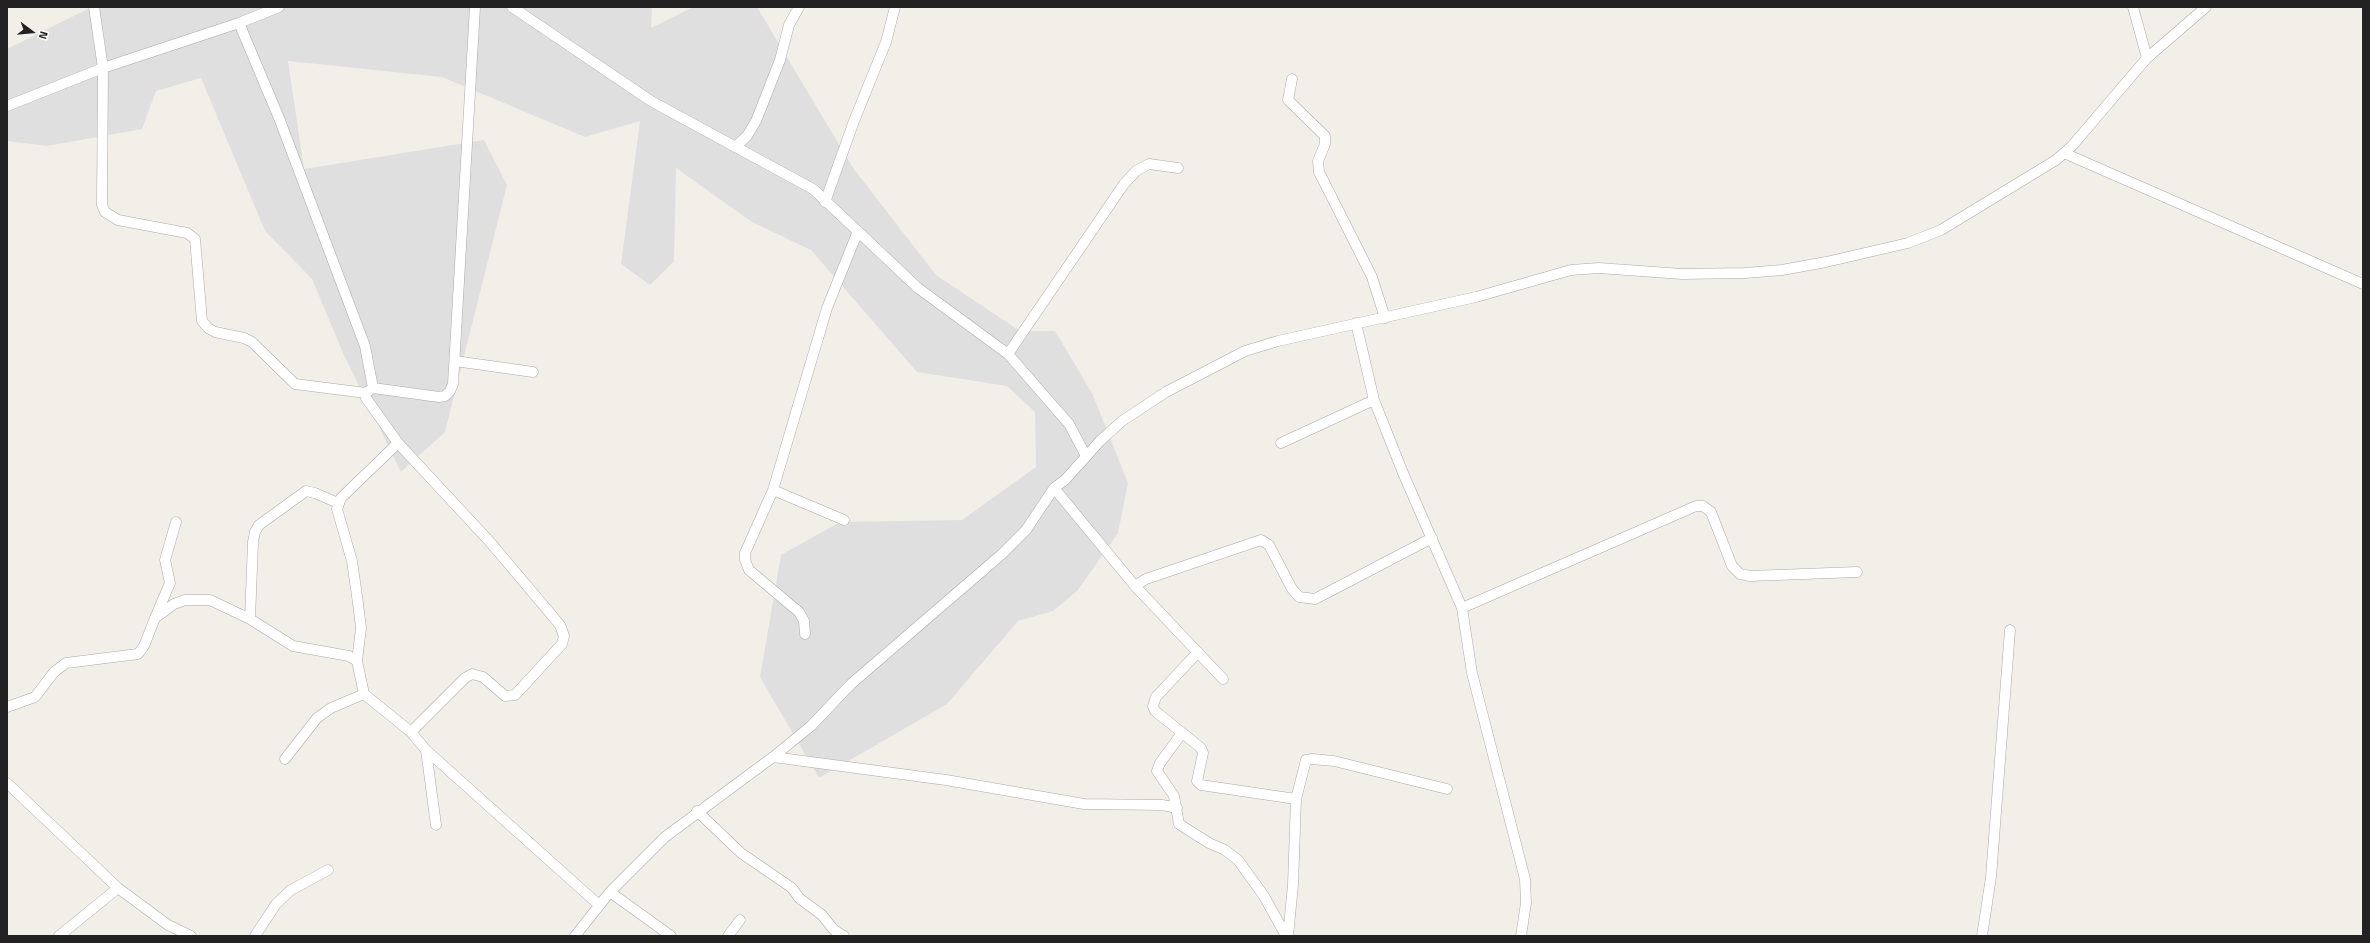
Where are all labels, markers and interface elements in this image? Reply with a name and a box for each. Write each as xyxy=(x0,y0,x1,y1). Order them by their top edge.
north arrow xyxy=(12,12,52,52)
text: N xyxy=(35,29,52,41)

